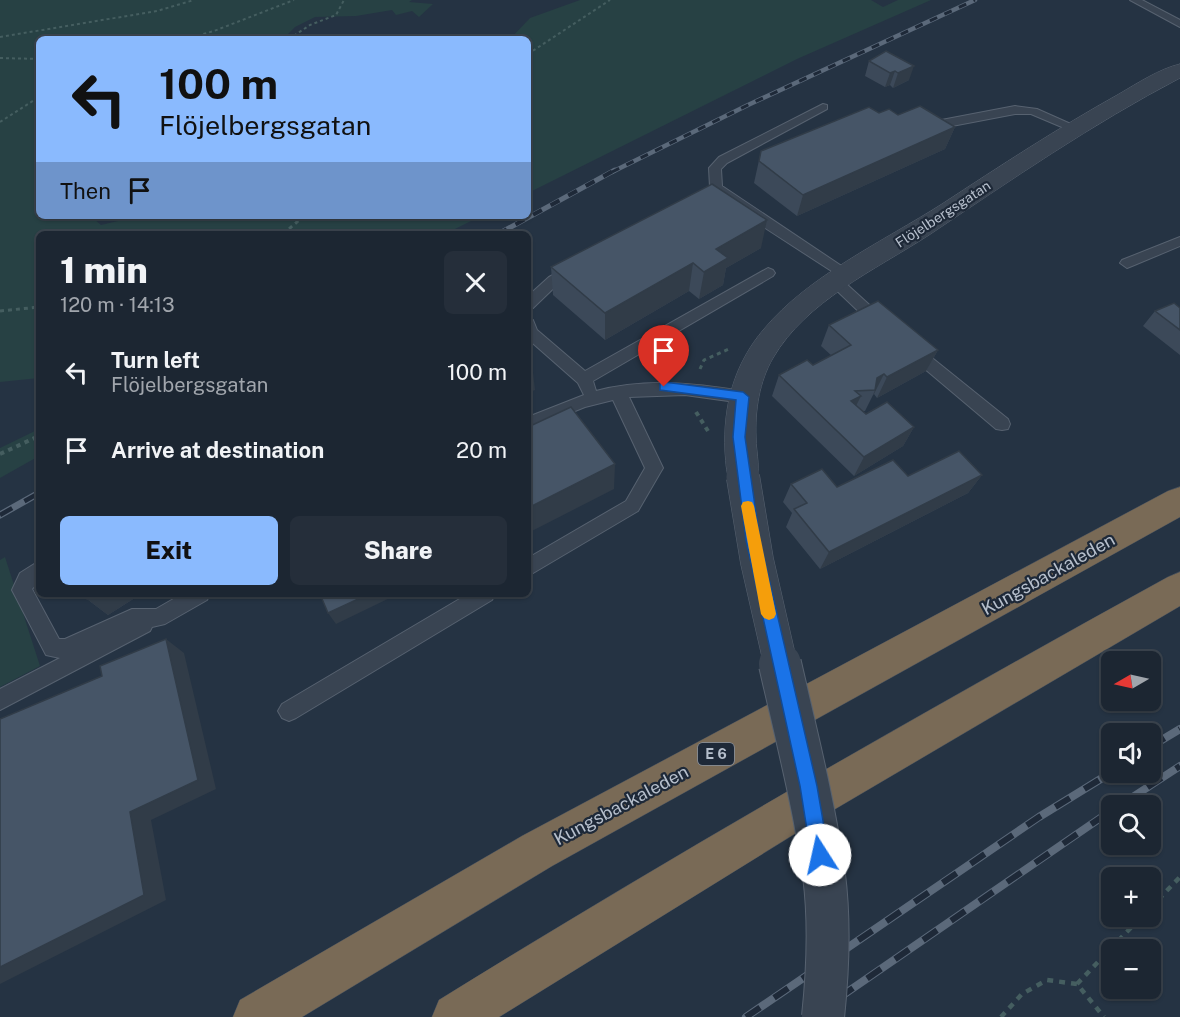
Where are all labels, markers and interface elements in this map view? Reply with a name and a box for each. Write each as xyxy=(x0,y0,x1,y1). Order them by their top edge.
text: 100 m xyxy=(159,59,278,108)
icon: left xyxy=(60,60,138,138)
text: Flöjelbergsgatan xyxy=(159,109,371,141)
icon: arrive xyxy=(123,174,156,207)
street label: Flöjelbergsgatan xyxy=(892,177,994,251)
text: Then xyxy=(60,178,111,204)
text: 1 min xyxy=(60,249,148,291)
button: close xyxy=(444,251,507,314)
text: 120 m · 14:13 xyxy=(60,293,175,317)
pin xyxy=(638,325,689,387)
icon: arrive xyxy=(647,334,680,367)
text: Turn left xyxy=(111,347,200,373)
icon: left xyxy=(60,356,93,389)
text: 100 m xyxy=(447,359,507,385)
text: Flöjelbergsgatan xyxy=(111,373,268,397)
icon: arrive xyxy=(60,434,93,467)
text: Arrive at destination xyxy=(111,437,324,463)
text: 20 m xyxy=(456,437,507,463)
button: Exit xyxy=(60,516,278,585)
button: Share xyxy=(290,516,507,585)
street label: Kungsbackaleden xyxy=(978,529,1118,619)
north arrow xyxy=(1101,651,1161,711)
map controls xyxy=(1101,651,1161,999)
button: sound xyxy=(1101,723,1161,783)
road number: E 6 xyxy=(698,743,734,765)
street label: Kungsbackaleden xyxy=(550,761,692,849)
button: search xyxy=(1101,795,1161,855)
position arrow xyxy=(788,823,852,887)
button: + xyxy=(1101,867,1161,927)
button: − xyxy=(1101,939,1161,999)

